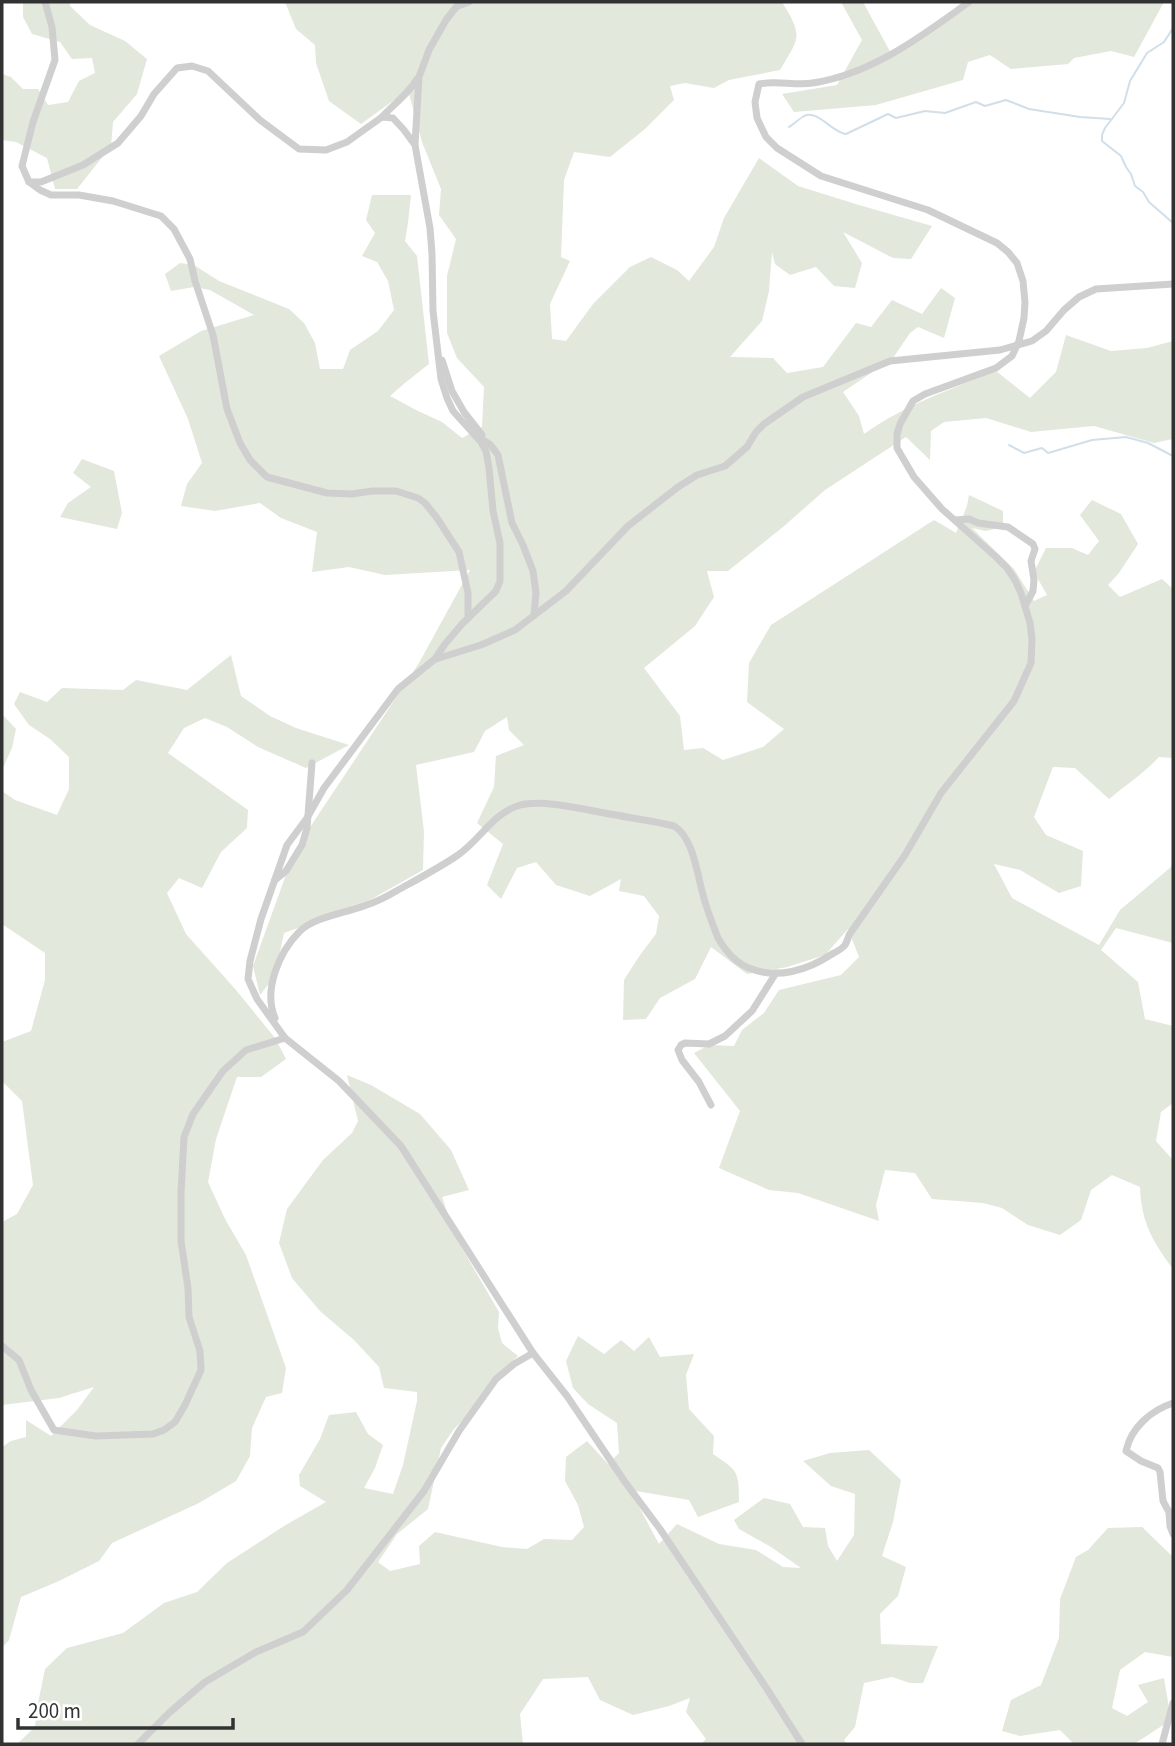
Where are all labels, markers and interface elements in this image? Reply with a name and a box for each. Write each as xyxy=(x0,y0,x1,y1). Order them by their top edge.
scale bar xyxy=(18,1686,233,1730)
text: 200 m xyxy=(28,1696,81,1726)

